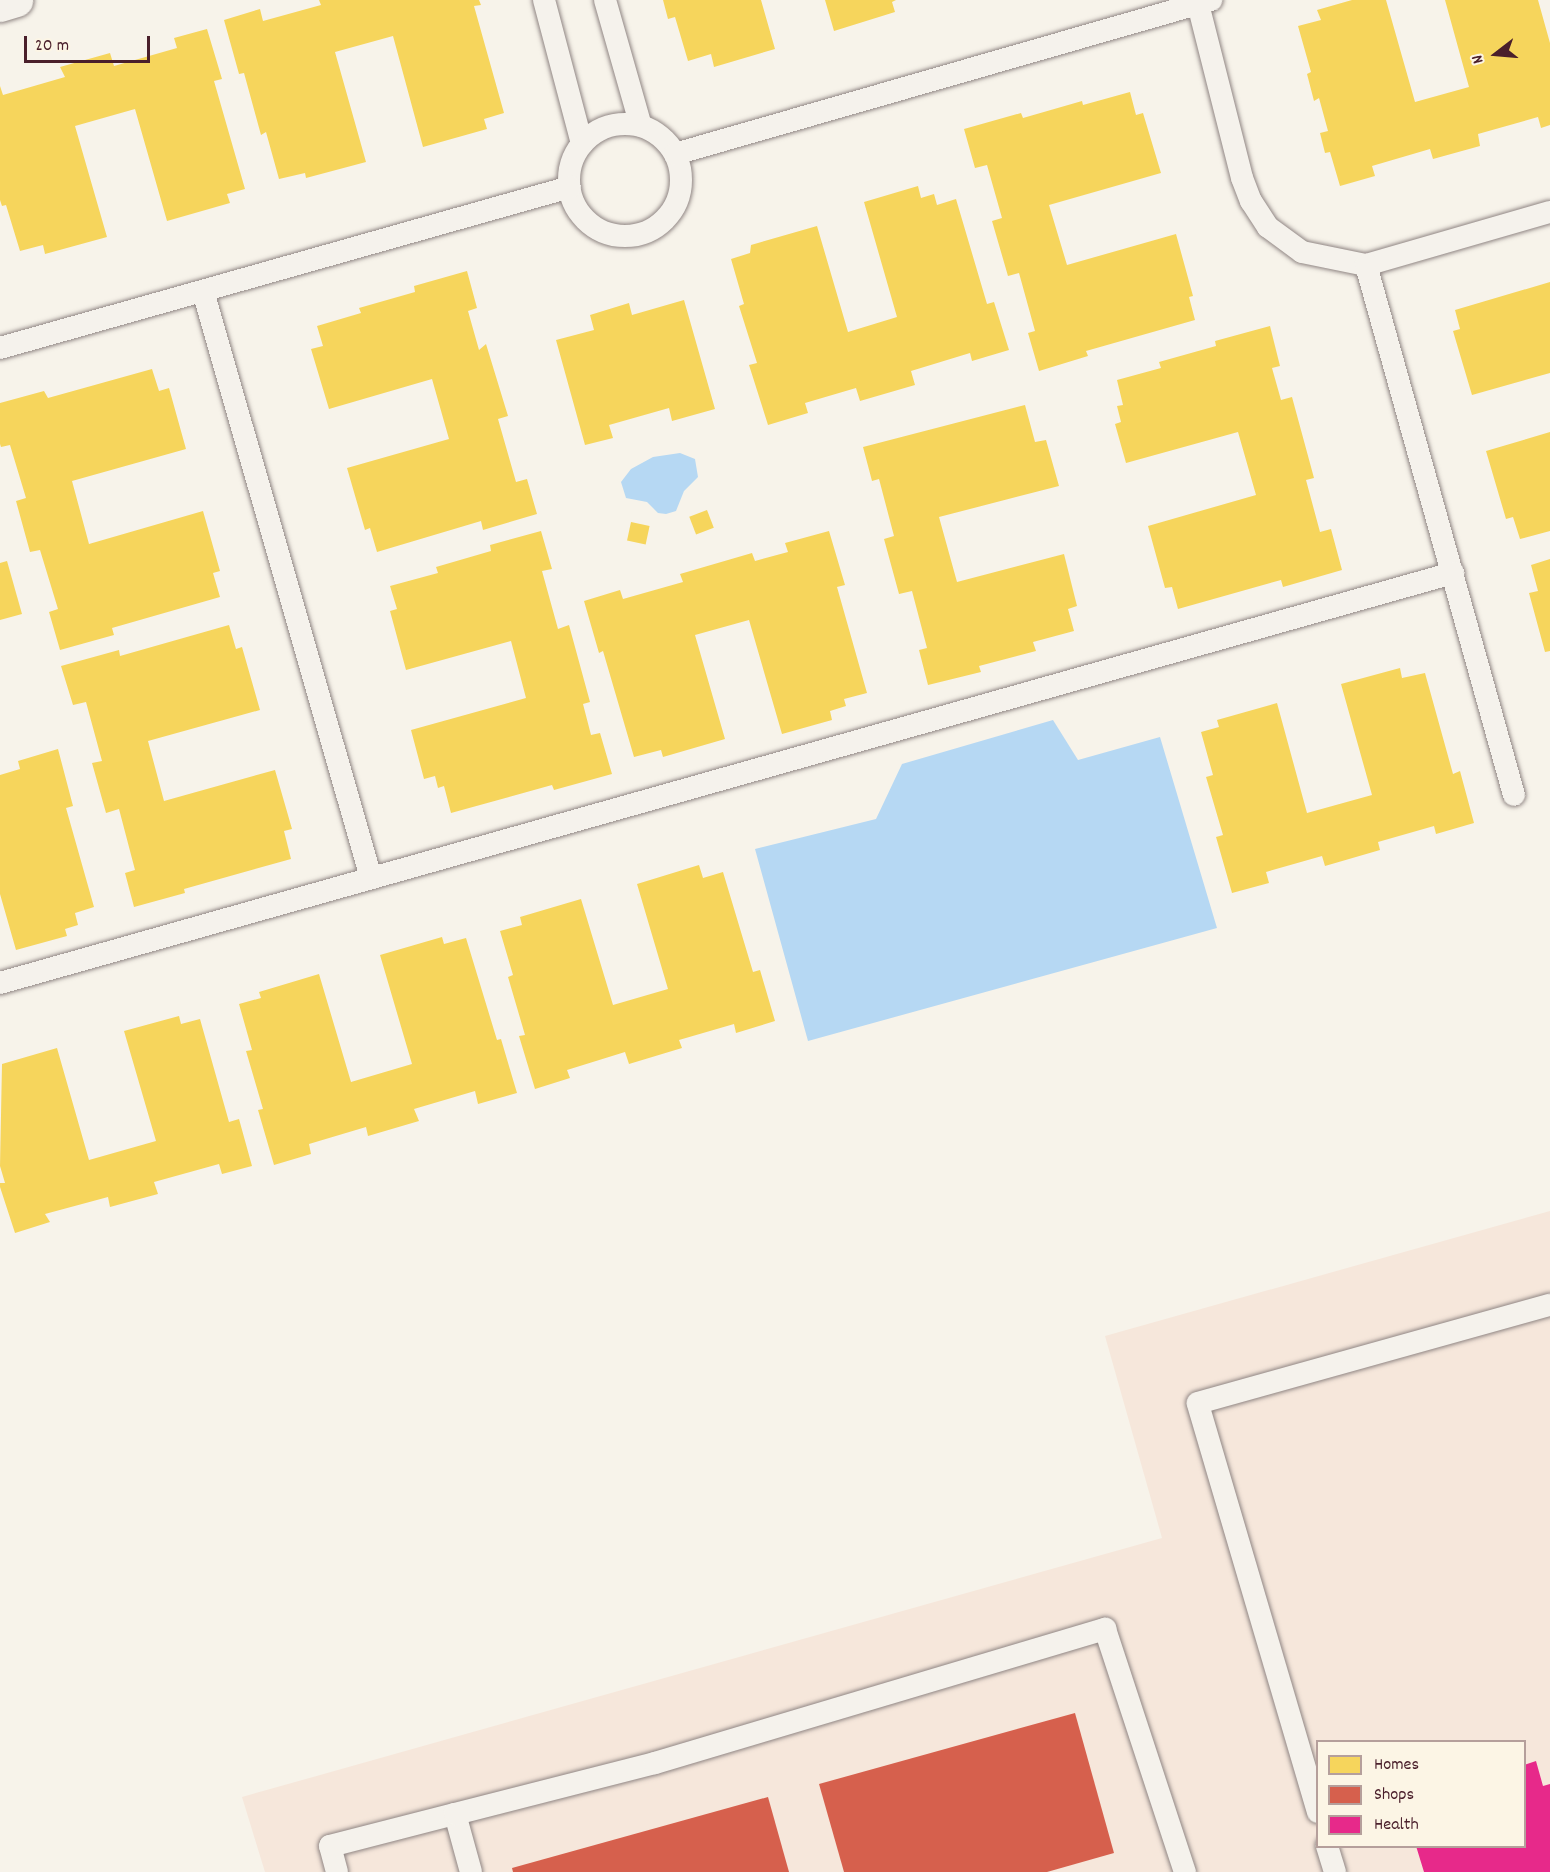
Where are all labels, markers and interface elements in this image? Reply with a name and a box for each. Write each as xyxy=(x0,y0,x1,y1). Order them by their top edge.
scale bar xyxy=(27,24,153,62)
north arrow xyxy=(1466,24,1526,84)
text: 20 m xyxy=(35,34,69,59)
text: N xyxy=(1466,52,1490,66)
legend xyxy=(1316,1740,1526,1848)
text: Homes xyxy=(1374,1753,1419,1778)
text: Shops xyxy=(1374,1783,1414,1808)
text: Health xyxy=(1374,1813,1419,1838)

